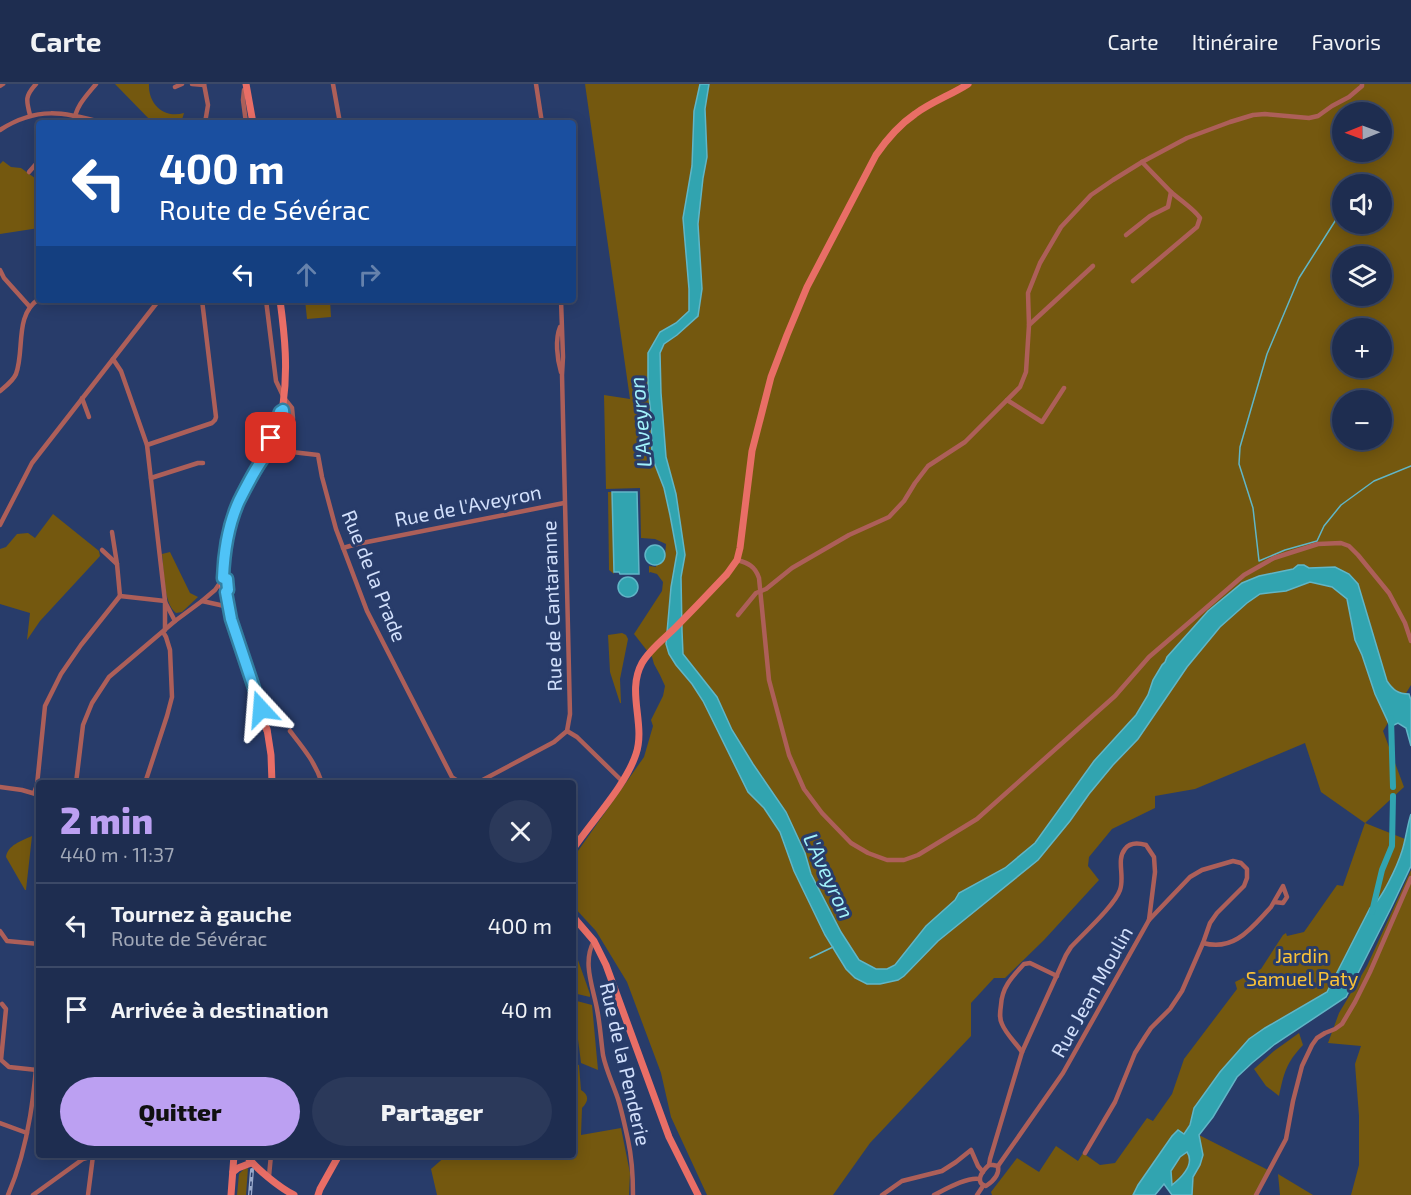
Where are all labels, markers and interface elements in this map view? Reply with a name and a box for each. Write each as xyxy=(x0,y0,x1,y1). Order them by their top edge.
text: Carte xyxy=(30,24,102,58)
text: Carte xyxy=(1107,29,1159,54)
text: Itinéraire xyxy=(1192,29,1278,54)
text: Favoris xyxy=(1311,29,1381,54)
north arrow xyxy=(1332,102,1392,162)
map controls xyxy=(1332,102,1392,450)
text: 400 m xyxy=(159,142,285,192)
icon: left xyxy=(60,144,138,222)
button: sound xyxy=(1332,174,1392,234)
text: Route de Sévérac xyxy=(159,193,370,225)
button: layers xyxy=(1332,246,1392,306)
icon: left xyxy=(227,258,260,291)
icon: ahead xyxy=(290,258,323,291)
icon: right xyxy=(353,258,386,291)
button: + xyxy=(1332,318,1392,378)
water label: L'Aveyron xyxy=(623,376,657,469)
button: − xyxy=(1332,390,1392,450)
pin xyxy=(245,412,296,463)
icon: arrive xyxy=(254,421,287,454)
street label: Rue de l'Aveyron xyxy=(392,479,543,531)
street label: Rue de la Prade xyxy=(338,506,412,645)
street label: Rue de Cantaranne xyxy=(536,520,566,692)
position arrow xyxy=(229,677,293,741)
text: 2 min xyxy=(60,798,153,841)
button: close xyxy=(489,800,552,863)
water label: L'Aveyron xyxy=(798,829,860,922)
text: 440 m · 11:37 xyxy=(60,842,174,866)
text: Tournez à gauche xyxy=(111,900,292,926)
icon: left xyxy=(60,909,93,942)
text: 400 m xyxy=(488,912,552,938)
street label: Rue Jean Moulin xyxy=(1045,922,1137,1061)
text: Route de Sévérac xyxy=(111,926,267,950)
park label: Jardin Samuel Paty xyxy=(1246,943,1359,990)
street label: Rue de la Penderie xyxy=(596,980,656,1148)
icon: arrive xyxy=(60,993,93,1026)
text: Arrivée à destination xyxy=(111,996,329,1022)
text: 40 m xyxy=(501,996,552,1022)
button: Quitter xyxy=(60,1077,300,1146)
button: Partager xyxy=(312,1077,552,1146)

